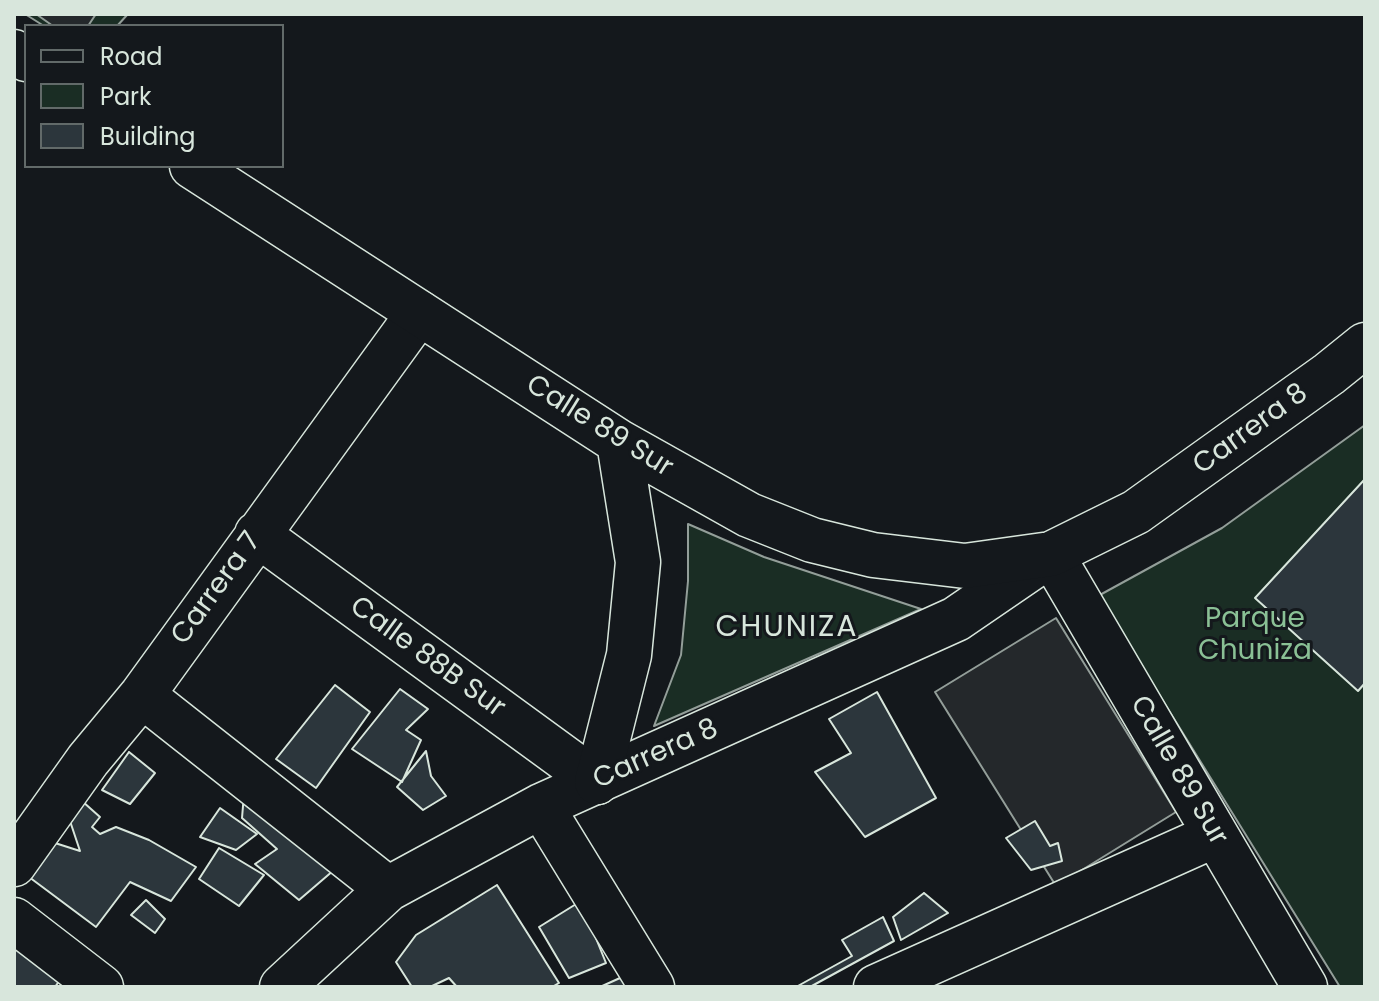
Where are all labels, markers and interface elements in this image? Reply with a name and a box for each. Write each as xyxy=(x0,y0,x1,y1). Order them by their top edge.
legend xyxy=(24,24,284,168)
text: Road xyxy=(100,40,162,73)
text: Park xyxy=(100,80,151,113)
text: Building xyxy=(100,120,196,153)
street label: Calle 89 Sur xyxy=(519,369,679,485)
street label: Carrera 8 xyxy=(1187,377,1315,483)
street label: Carrera 7 xyxy=(165,526,269,652)
street label: Calle 88B Sur xyxy=(343,590,511,726)
park label: Parque Chuniza xyxy=(1198,603,1312,669)
district label: CHUNIZA xyxy=(715,610,859,646)
street label: Calle 89 Sur xyxy=(1122,690,1234,852)
street label: Carrera 8 xyxy=(588,713,724,797)

